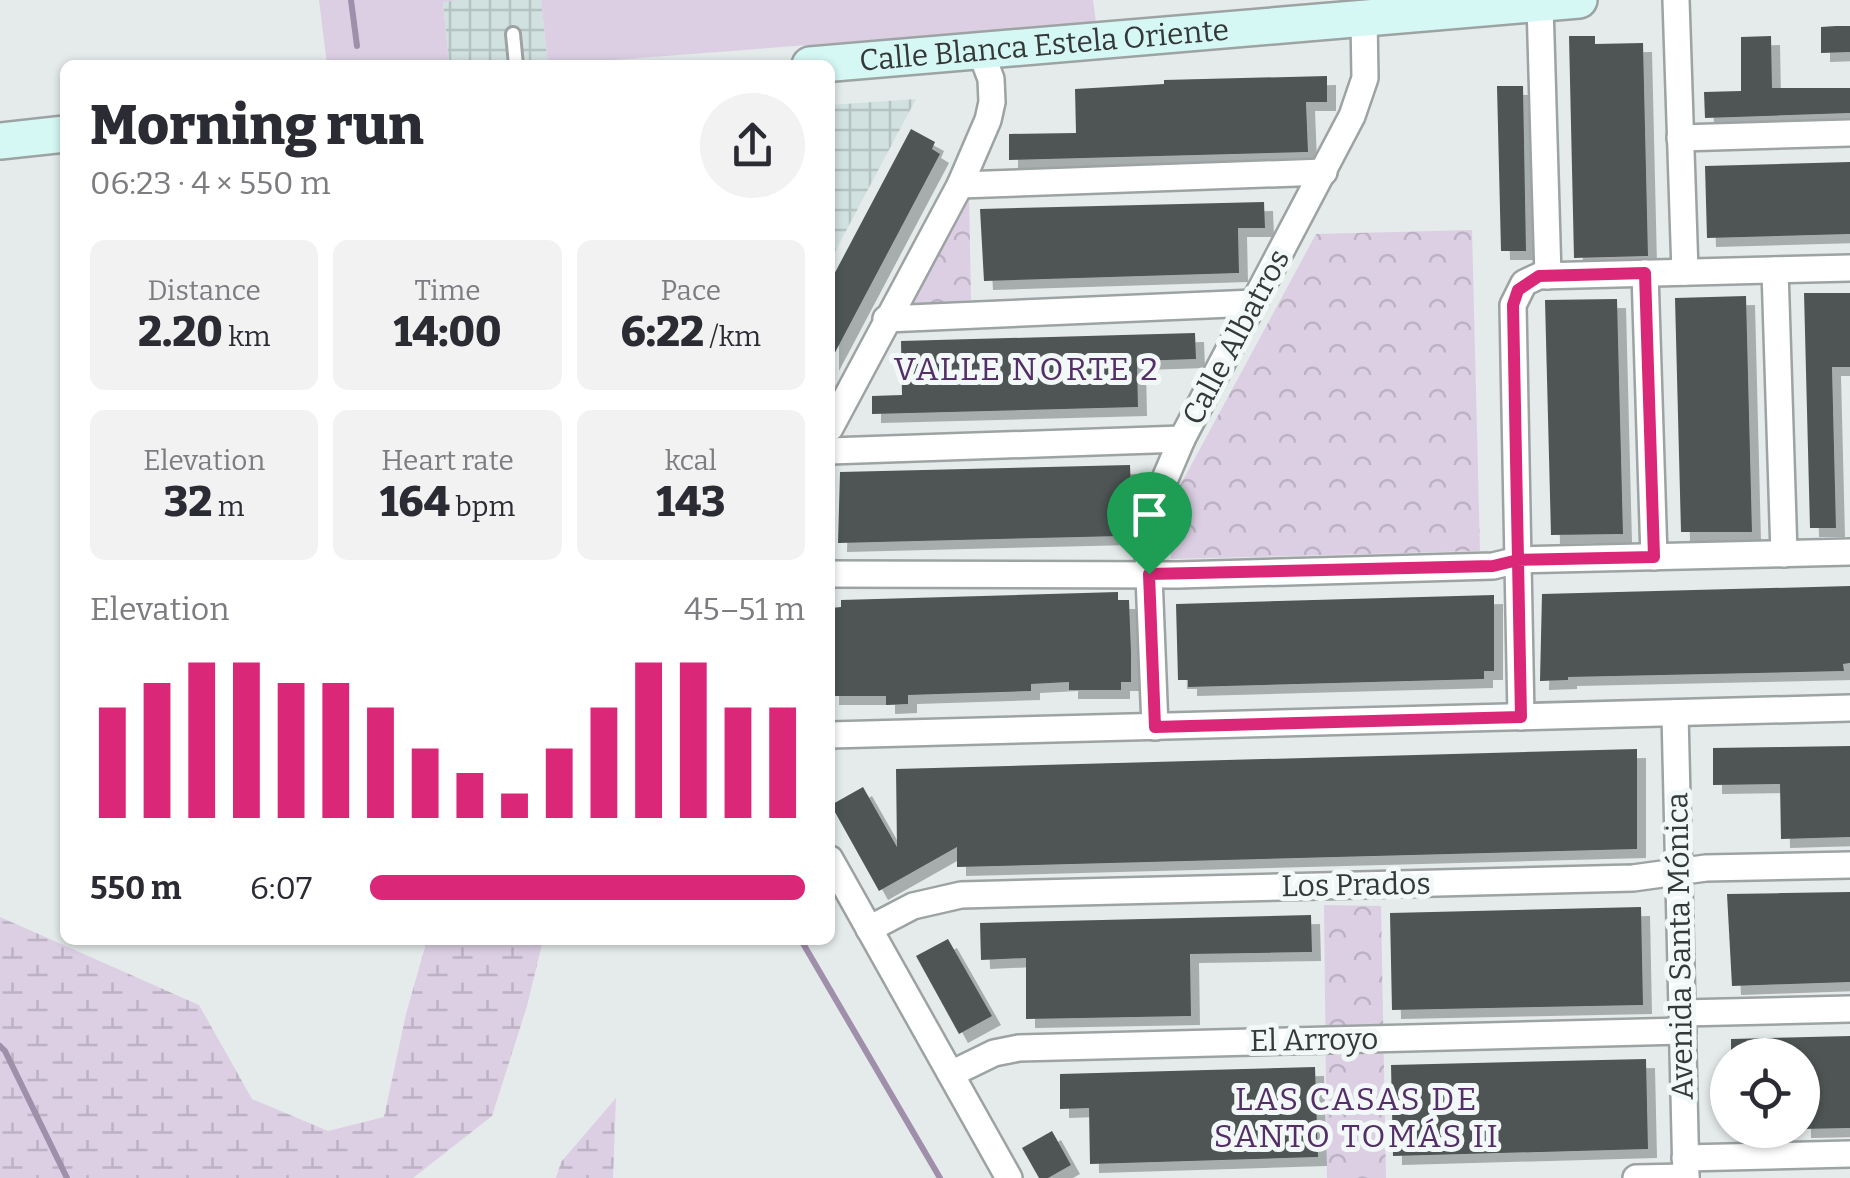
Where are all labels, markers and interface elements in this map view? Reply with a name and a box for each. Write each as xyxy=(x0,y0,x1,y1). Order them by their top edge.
street label: Calle Blanca Estela Oriente xyxy=(858,12,1230,79)
text: Morning run xyxy=(90,93,424,159)
button: share xyxy=(700,93,805,198)
text: 06:23 · 4 × 550 m xyxy=(90,164,331,202)
street label: Calle Albatros xyxy=(1175,243,1297,431)
text: Distance xyxy=(147,274,261,307)
text: Time xyxy=(414,274,481,307)
text: Pace xyxy=(661,274,721,307)
text: 2.20 xyxy=(138,307,223,357)
text: 14:00 xyxy=(394,307,501,357)
text: 6:22 xyxy=(621,307,704,357)
text: km xyxy=(223,320,270,353)
text: /km xyxy=(704,320,761,353)
district label: VALLE NORTE 2 xyxy=(894,350,1160,388)
text: Elevation xyxy=(143,444,265,477)
text: Heart rate xyxy=(381,444,514,477)
text: kcal xyxy=(665,444,717,477)
pin xyxy=(1107,472,1192,575)
text: 32 xyxy=(164,477,212,527)
text: 164 xyxy=(380,477,450,527)
text: 143 xyxy=(656,477,725,527)
icon: arrive xyxy=(1122,487,1177,542)
text: m xyxy=(212,490,244,523)
text: bpm xyxy=(450,490,515,523)
text: Elevation xyxy=(90,590,230,628)
text: 45–51 m xyxy=(684,590,805,628)
street label: Avenida Santa Mónica xyxy=(1659,792,1701,1100)
street label: Los Prados xyxy=(1281,866,1431,904)
text: 550 m xyxy=(90,869,182,907)
text: 6:07 xyxy=(250,869,312,907)
street label: El Arroyo xyxy=(1249,1021,1379,1059)
map controls xyxy=(1710,1038,1820,1148)
button: locate xyxy=(1710,1038,1820,1148)
district label: LAS CASAS DE SANTO TOMÁS II xyxy=(1214,1080,1500,1155)

